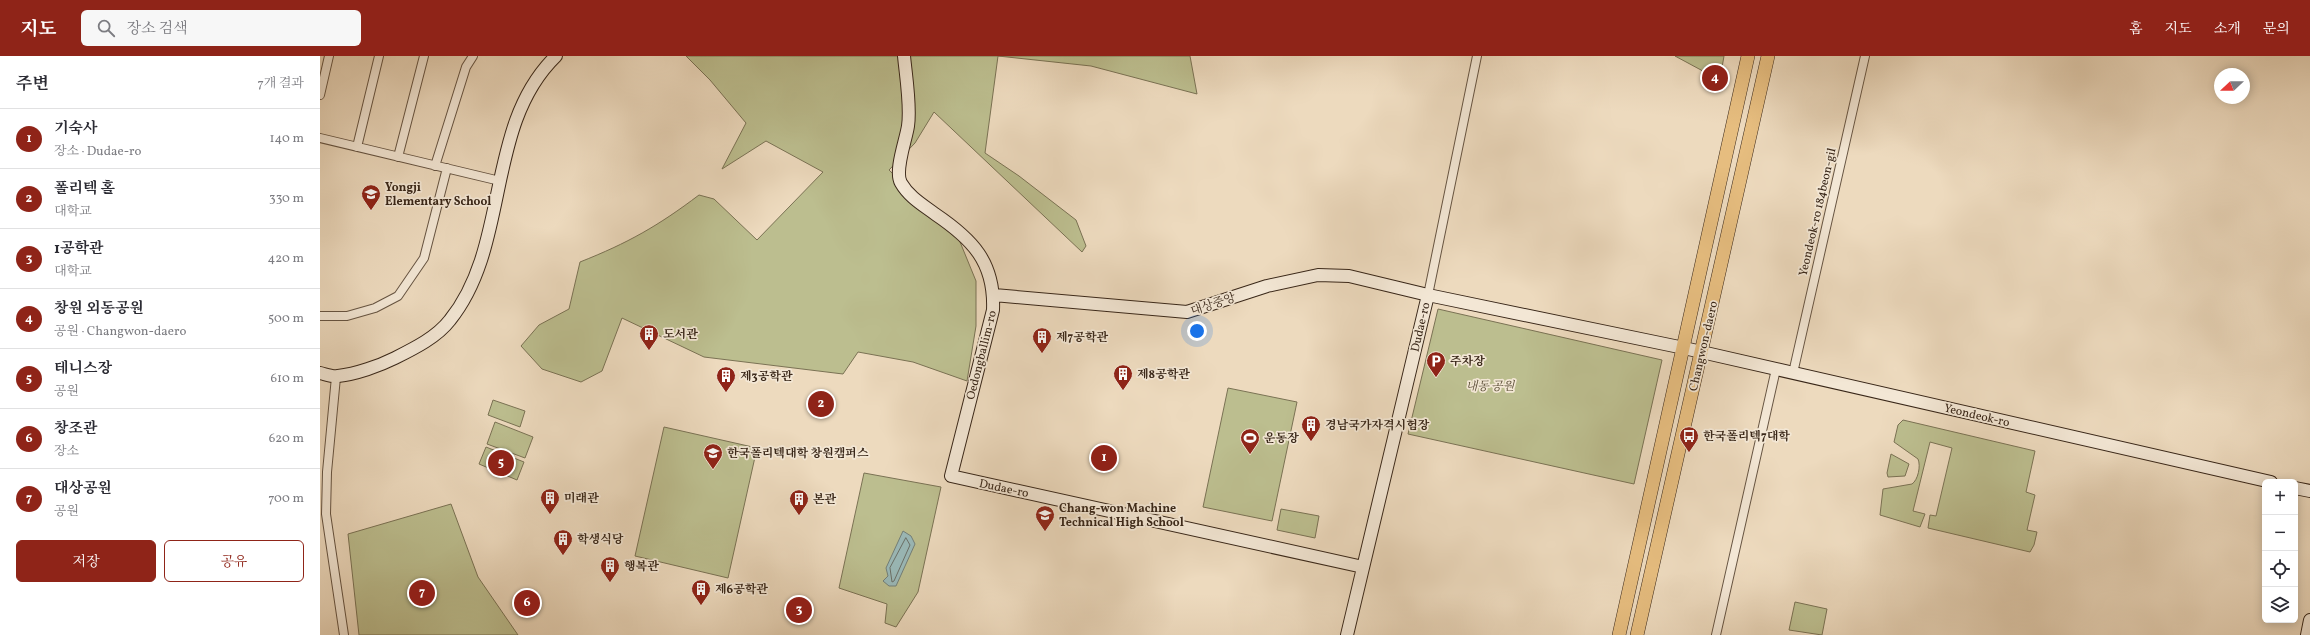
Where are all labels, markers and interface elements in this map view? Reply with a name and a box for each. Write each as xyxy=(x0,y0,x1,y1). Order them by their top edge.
search box xyxy=(81,10,361,46)
text: 지도 xyxy=(20,17,57,43)
icon: search xyxy=(95,17,117,39)
text: 장소 검색 xyxy=(127,19,188,40)
text: 홈 xyxy=(2129,20,2143,39)
text: 지도 xyxy=(2165,20,2192,39)
text: 소개 xyxy=(2214,20,2241,39)
text: 문의 xyxy=(2263,20,2290,39)
pin: 4 xyxy=(1702,63,1728,93)
north arrow xyxy=(2214,68,2250,104)
text: 주변 xyxy=(16,73,49,96)
text: 7개 결과 xyxy=(257,75,304,93)
text: 기숙사 xyxy=(54,119,97,140)
text: 1 xyxy=(26,130,32,148)
text: 140 m xyxy=(270,130,304,148)
text: 장소 · Dudae-ro xyxy=(54,143,141,161)
street label: Yeondeok-ro 184beon-gil xyxy=(1795,146,1841,278)
text: 폴리텍 홀 xyxy=(54,179,115,200)
place label: Yongji Elementary School xyxy=(385,180,491,210)
school or university icon: Yongji Elementary School xyxy=(360,183,382,211)
text: 2 xyxy=(26,190,32,208)
text: 330 m xyxy=(269,190,304,208)
text: 대학교 xyxy=(54,203,92,221)
text: 1공학관 xyxy=(54,239,104,260)
text: 3 xyxy=(26,250,32,268)
text: 420 m xyxy=(267,250,304,268)
text: 대학교 xyxy=(54,263,92,281)
street label: 대상중앙 xyxy=(1189,290,1238,320)
text: 창원 외동공원 xyxy=(54,299,144,320)
street label: Changwon-daero xyxy=(1686,300,1722,393)
street label: Dudae-ro xyxy=(1408,301,1434,354)
street label: Oedongballim-ro xyxy=(963,309,1001,401)
text: 4 xyxy=(25,310,33,328)
text: 500 m xyxy=(268,310,304,328)
your location xyxy=(1187,321,1207,341)
text: 공원 · Changwon-daero xyxy=(54,323,186,341)
building icon: 도서관 xyxy=(638,323,660,351)
building icon: 제7공학관 xyxy=(1031,326,1053,354)
place label: 도서관 xyxy=(663,327,698,343)
place label: 제7공학관 xyxy=(1056,330,1109,346)
parking icon: 주차장 xyxy=(1425,350,1447,378)
place label: 주차장 xyxy=(1450,354,1485,370)
text: 테니스장 xyxy=(54,359,112,380)
building icon: 제8공학관 xyxy=(1112,363,1134,391)
building icon: 제3공학관 xyxy=(715,365,737,393)
place label: 제8공학관 xyxy=(1137,367,1190,383)
place label: 제3공학관 xyxy=(740,369,793,385)
text: 5 xyxy=(26,370,32,388)
text: 610 m xyxy=(270,370,304,388)
park label: 내동 공원 xyxy=(1466,379,1516,395)
text: 공원 xyxy=(54,383,79,401)
pin: 2 xyxy=(808,389,834,419)
street label: Yeondeok-ro xyxy=(1942,401,2011,431)
building icon: 경남국가자격시험장 xyxy=(1300,414,1322,442)
place label: 경남국가자격시험장 xyxy=(1325,418,1430,434)
text: 창조관 xyxy=(54,419,97,440)
bus stop icon: 한국폴리텍7대학 xyxy=(1678,425,1700,453)
sports icon: 운동장 xyxy=(1239,427,1261,455)
place label: 한국폴리텍7대학 xyxy=(1703,429,1790,445)
text: 6 xyxy=(25,430,33,448)
text: 620 m xyxy=(269,430,304,448)
place label: 운동장 xyxy=(1264,431,1299,447)
school or university icon: 한국폴리텍대학 창원캠퍼스 xyxy=(702,442,724,470)
text: 장소 xyxy=(54,443,79,461)
pin: 1 xyxy=(1091,443,1117,473)
place label: 한국폴리텍대학 창원캠퍼스 xyxy=(727,446,869,462)
pin: 5 xyxy=(488,448,514,478)
street label: Dudae-ro xyxy=(977,476,1030,502)
text: 대상공원 xyxy=(54,479,112,500)
map controls xyxy=(2262,479,2298,623)
button: + xyxy=(2262,479,2298,515)
building icon: 미래관 xyxy=(539,487,561,515)
building icon: 본관 xyxy=(788,488,810,516)
text: 7 xyxy=(26,490,32,508)
text: 700 m xyxy=(268,490,304,508)
place label: 미래관 xyxy=(564,491,599,507)
place label: 본관 xyxy=(813,492,837,508)
place label: Chang-won Machine Technical High School xyxy=(1059,501,1184,531)
text: 공원 xyxy=(54,503,79,521)
school or university icon: Chang-won Machine Technical High School xyxy=(1034,504,1056,532)
button: − xyxy=(2262,515,2298,551)
building icon: 학생식당 xyxy=(552,528,574,556)
place label: 학생식당 xyxy=(577,532,624,548)
button: 저장 xyxy=(16,540,156,582)
button: 공유 xyxy=(164,540,304,582)
button: locate xyxy=(2262,551,2298,587)
building icon: 행복관 xyxy=(599,555,621,583)
place label: 행복관 xyxy=(624,559,659,575)
pin: 7 xyxy=(409,578,435,608)
building icon: 제6공학관 xyxy=(690,578,712,606)
place label: 제6공학관 xyxy=(715,582,768,598)
button: layers xyxy=(2262,587,2298,623)
pin: 6 xyxy=(514,588,540,618)
pin: 3 xyxy=(786,595,812,625)

